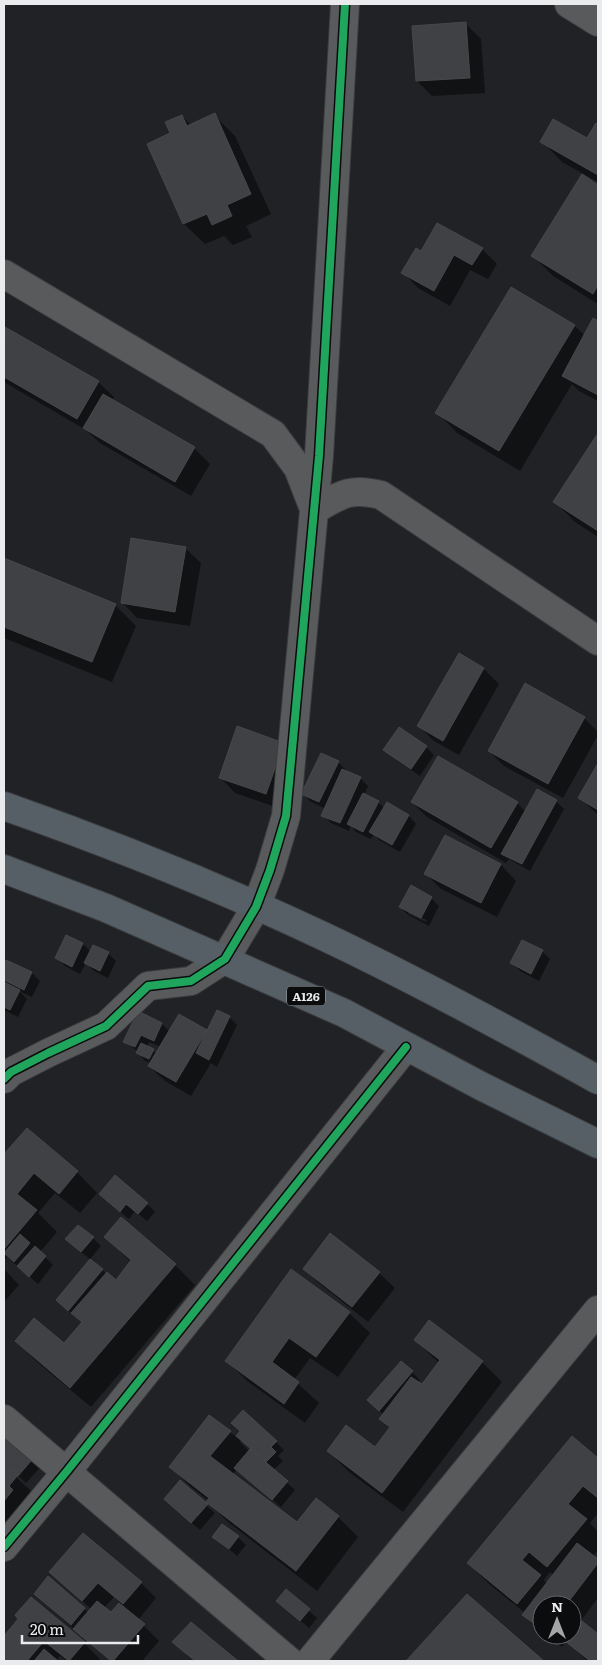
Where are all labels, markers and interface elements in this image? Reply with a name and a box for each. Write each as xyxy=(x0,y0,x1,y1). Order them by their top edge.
road number: A126 xyxy=(287,986,325,1006)
north arrow xyxy=(532,1595,582,1645)
text: N xyxy=(551,1596,563,1616)
scale bar xyxy=(22,1612,139,1644)
text: 20 m xyxy=(30,1617,64,1640)

